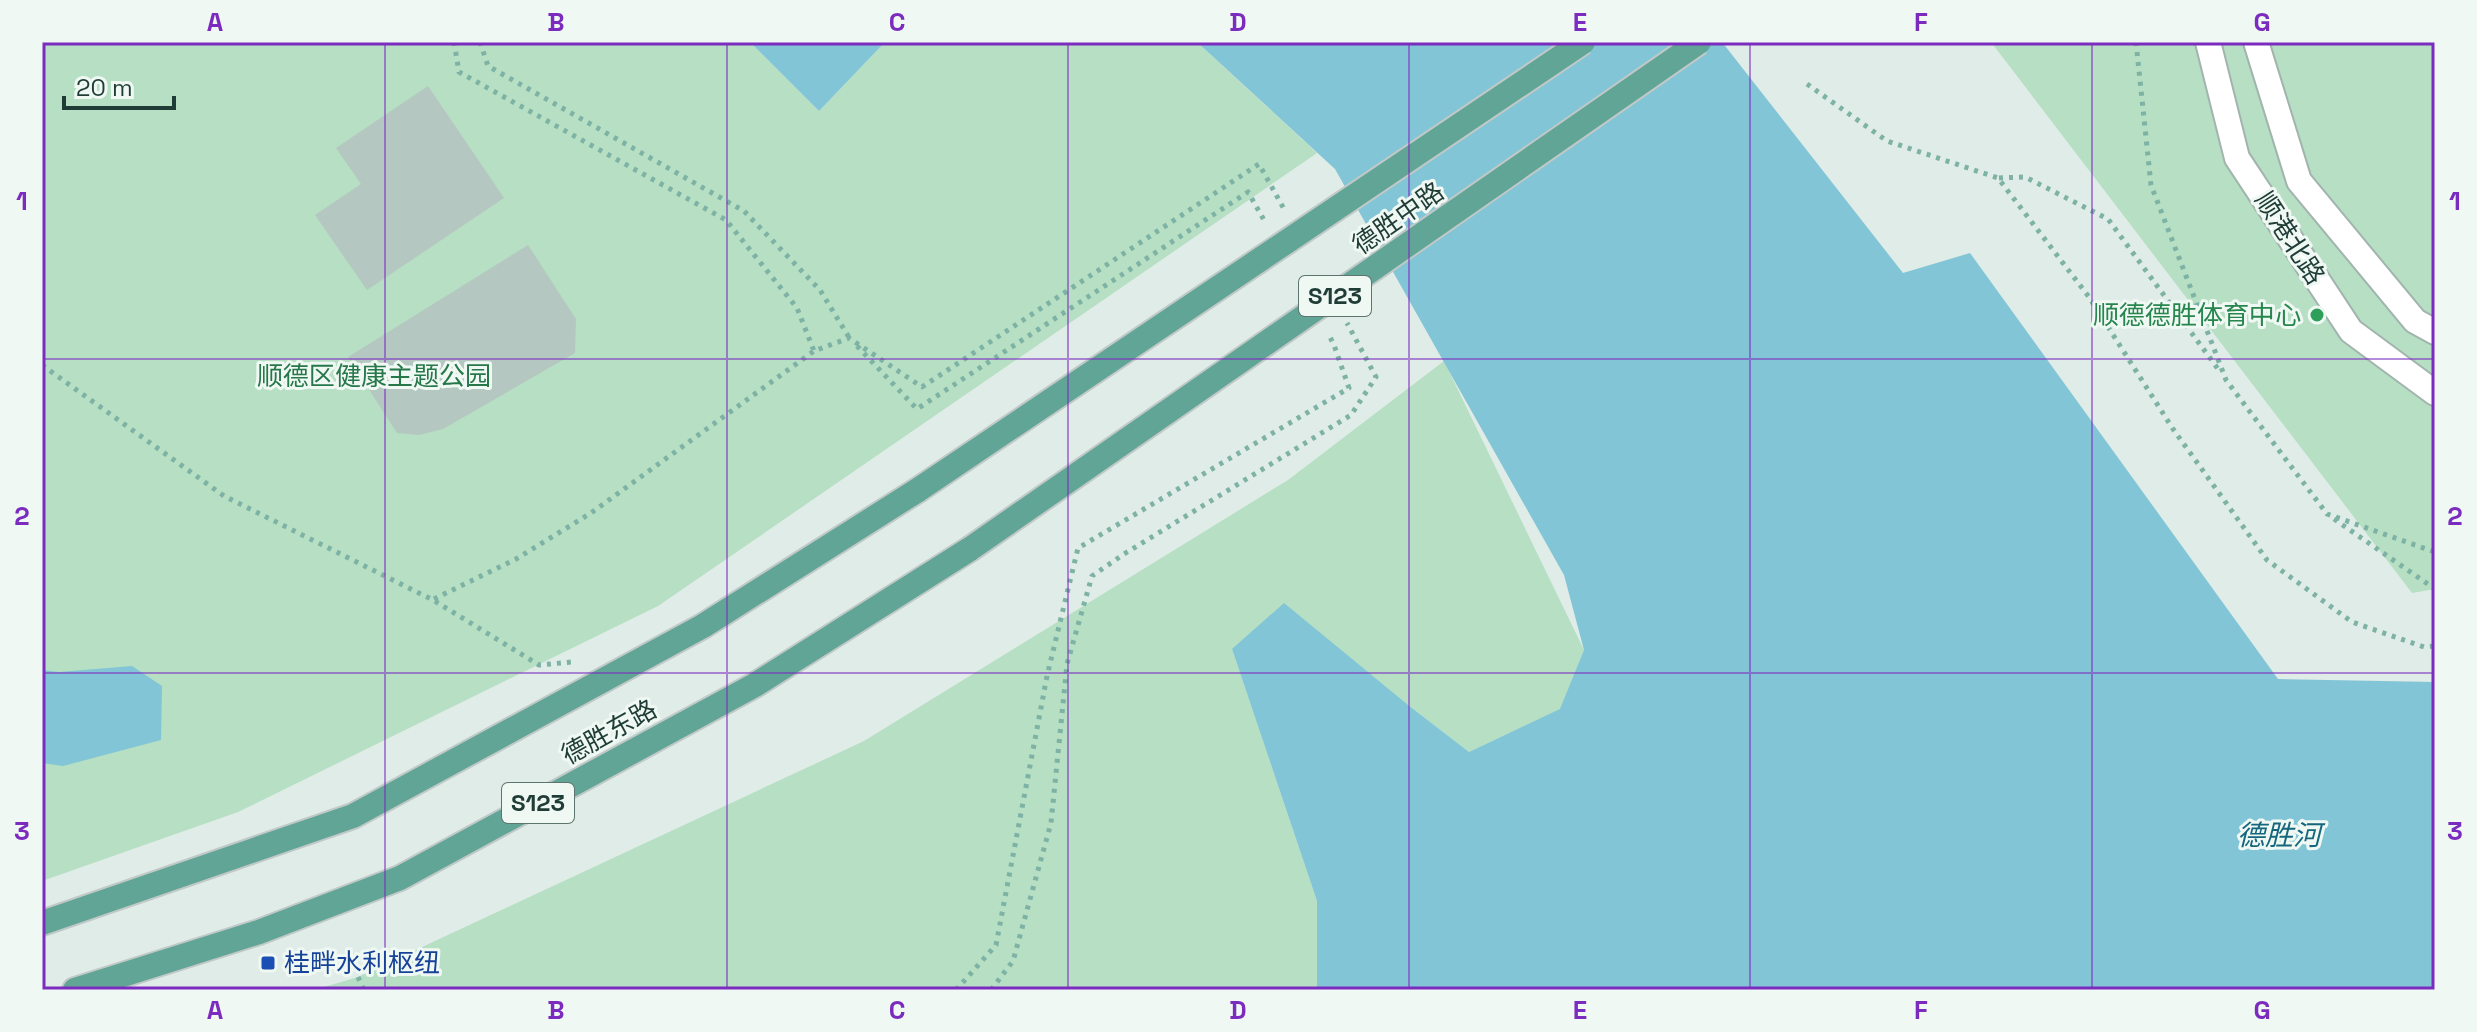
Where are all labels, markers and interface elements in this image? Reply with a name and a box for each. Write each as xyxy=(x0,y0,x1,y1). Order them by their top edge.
text: A xyxy=(207,5,224,39)
text: B xyxy=(547,5,565,39)
text: C xyxy=(889,5,905,39)
text: D xyxy=(1229,5,1247,39)
text: E xyxy=(1573,5,1587,39)
text: F xyxy=(1914,5,1928,39)
text: G xyxy=(2253,5,2271,39)
scale bar xyxy=(64,60,174,110)
text: 20 m xyxy=(76,72,133,103)
street label: 德胜中路 xyxy=(1346,174,1450,262)
text: 1 xyxy=(16,184,28,218)
text: 1 xyxy=(2449,184,2461,218)
street label: 顺港北路 xyxy=(2247,185,2333,291)
road number: S123 xyxy=(1299,276,1371,316)
place label: 顺德德胜体育中心 xyxy=(2093,298,2301,332)
marker: 顺德德胜体育中心 xyxy=(2308,306,2326,324)
park label: 顺德区健康主题公园 xyxy=(257,359,491,393)
text: 2 xyxy=(14,499,30,533)
text: 2 xyxy=(2447,499,2463,533)
street label: 德胜东路 xyxy=(555,692,663,772)
road number: S123 xyxy=(502,783,574,823)
text: 3 xyxy=(14,814,30,848)
text: 3 xyxy=(2447,814,2463,848)
water label: 德胜河 xyxy=(2237,817,2326,853)
place label: 桂畔水利枢纽 xyxy=(284,946,440,980)
marker: 桂畔水利枢纽 xyxy=(259,954,277,972)
text: A xyxy=(207,993,224,1027)
text: B xyxy=(547,993,565,1027)
text: C xyxy=(889,993,905,1027)
text: D xyxy=(1229,993,1247,1027)
text: E xyxy=(1573,993,1587,1027)
text: F xyxy=(1914,993,1928,1027)
text: G xyxy=(2253,993,2271,1027)

